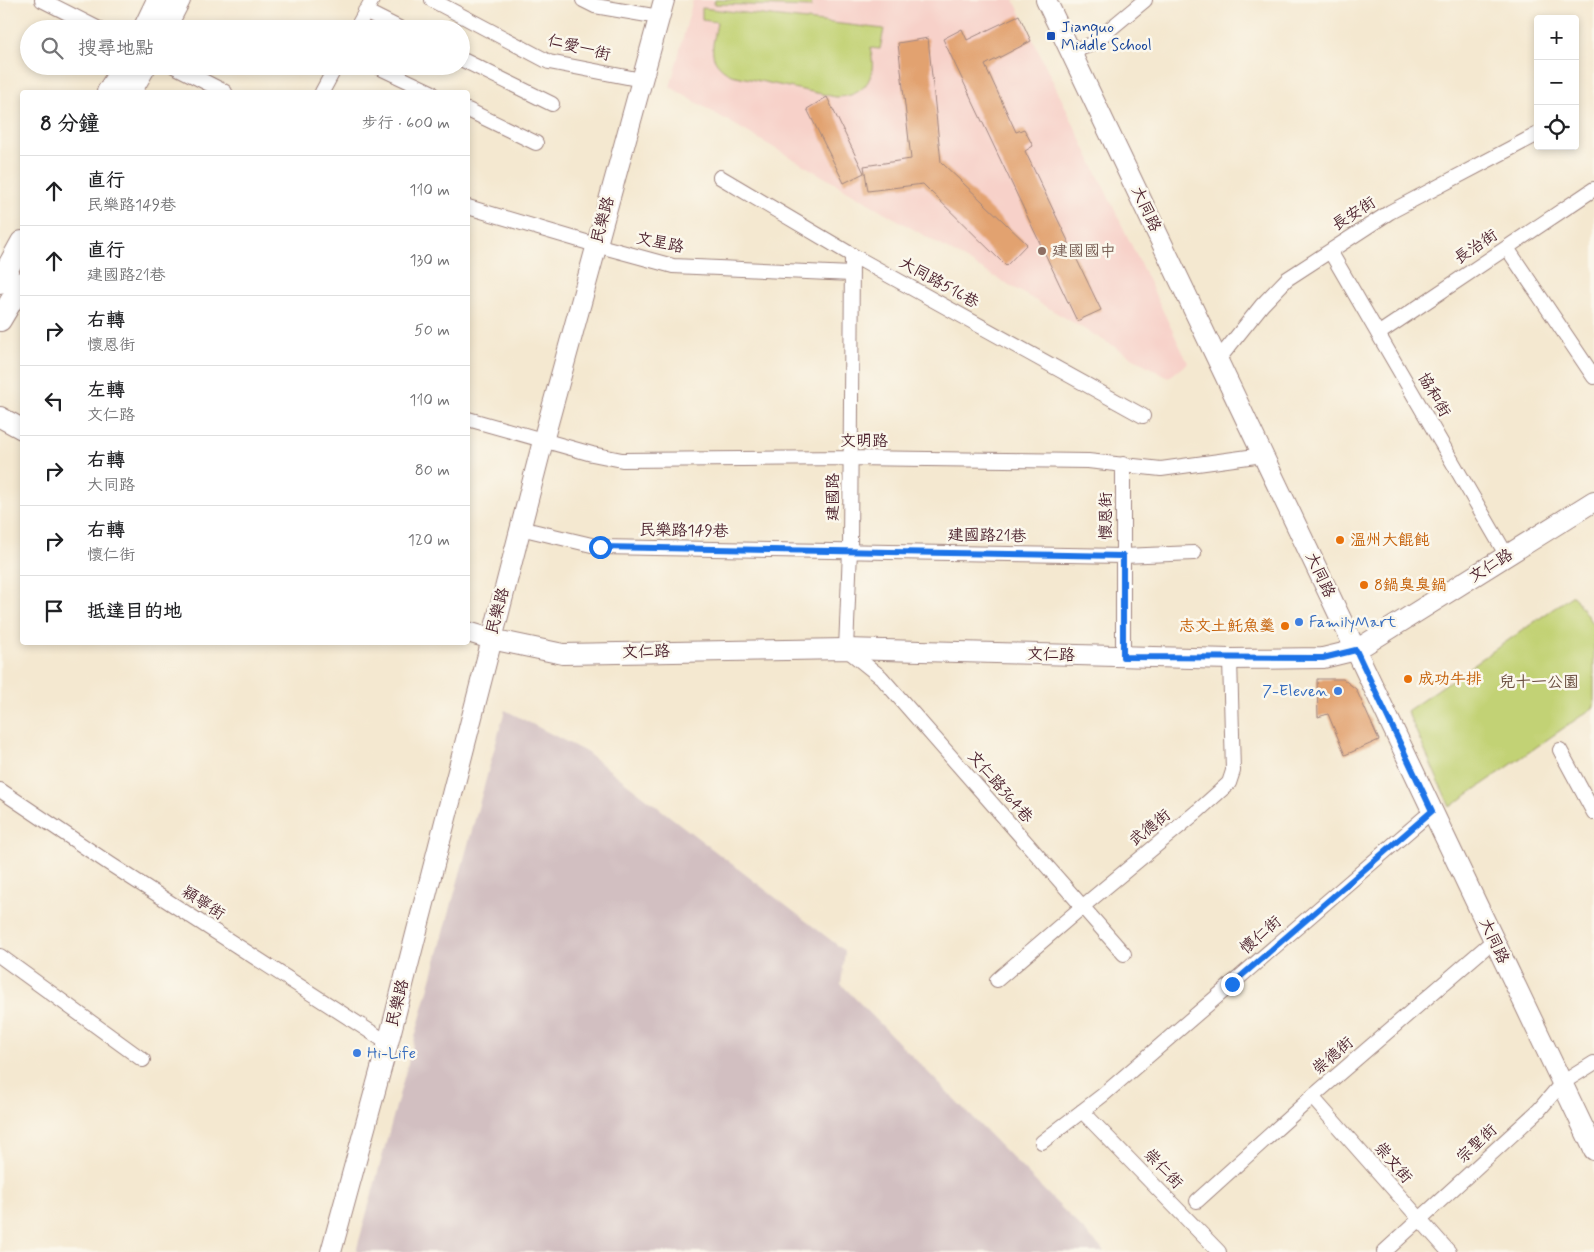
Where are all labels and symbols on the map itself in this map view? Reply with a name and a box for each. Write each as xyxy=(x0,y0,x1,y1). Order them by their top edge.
place label: Jianguo Middle School xyxy=(1061,17,1152,56)
street label: 仁愛一街 xyxy=(545,30,613,66)
marker: Jianguo Middle School xyxy=(1045,30,1057,42)
street label: 大同路 xyxy=(1126,183,1166,235)
street label: 長安街 xyxy=(1328,192,1380,236)
street label: 民樂路 xyxy=(587,194,619,246)
street label: 長治街 xyxy=(1450,225,1502,269)
street label: 文星路 xyxy=(634,228,686,258)
place label: 建國國中 xyxy=(1052,241,1116,262)
marker: 建國國中 xyxy=(1036,245,1048,257)
street label: 大同路516巷 xyxy=(895,252,983,314)
street label: 協和街 xyxy=(1413,369,1455,421)
street label: 文明路 xyxy=(840,431,888,452)
street label: 建國路 xyxy=(823,473,844,521)
street label: 懷恩街 xyxy=(1096,492,1117,540)
street label: 民樂路149巷 xyxy=(639,520,729,542)
street label: 建國路21巷 xyxy=(947,525,1027,547)
place label: 溫州大餛飩 xyxy=(1350,530,1430,551)
marker: 溫州大餛飩 xyxy=(1334,534,1346,546)
route start xyxy=(589,536,612,559)
street label: 文仁路 xyxy=(1465,544,1517,588)
street label: 大同路 xyxy=(1300,549,1340,601)
place label: 8鍋臭臭鍋 xyxy=(1374,575,1447,596)
marker: 8鍋臭臭鍋 xyxy=(1358,579,1370,591)
street label: 民樂路 xyxy=(482,585,514,637)
place label: FamilyMart xyxy=(1309,612,1397,633)
place label: 志文土魠魚羹 xyxy=(1179,616,1275,637)
marker: FamilyMart xyxy=(1293,616,1305,628)
marker: 志文土魠魚羹 xyxy=(1279,620,1291,632)
street label: 文仁路 xyxy=(622,641,670,663)
street label: 文仁路 xyxy=(1027,644,1075,666)
place label: 成功牛排 xyxy=(1418,669,1482,690)
park label: 兒十一公園 xyxy=(1499,672,1579,693)
marker: 成功牛排 xyxy=(1402,673,1414,685)
place label: 7-Eleven xyxy=(1262,681,1328,702)
marker: 7-Eleven xyxy=(1332,685,1344,697)
street label: 文仁路364巷 xyxy=(963,746,1037,828)
street label: 武德街 xyxy=(1125,805,1175,851)
street label: 穎寧街 xyxy=(177,881,229,925)
street label: 懷仁街 xyxy=(1236,911,1286,959)
street label: 大同路 xyxy=(1474,915,1514,967)
route end xyxy=(1221,973,1244,996)
street label: 民樂路 xyxy=(382,977,414,1029)
street label: 崇德街 xyxy=(1308,1032,1358,1080)
place label: Hi-Life xyxy=(367,1043,416,1064)
marker: Hi-Life xyxy=(351,1047,363,1059)
street label: 宗聖街 xyxy=(1452,1120,1502,1168)
street label: 崇文街 xyxy=(1369,1138,1417,1188)
street label: 崇仁街 xyxy=(1139,1144,1187,1194)

